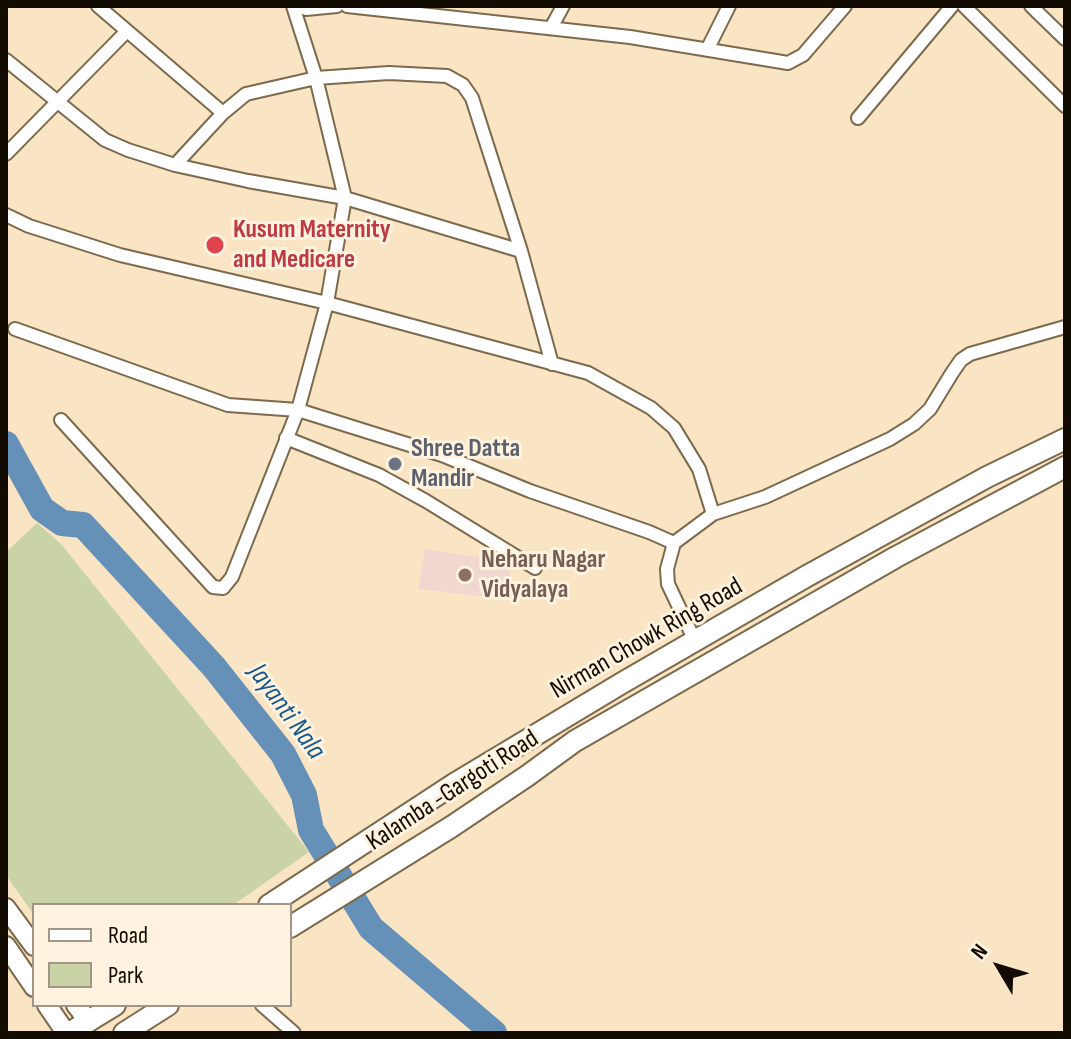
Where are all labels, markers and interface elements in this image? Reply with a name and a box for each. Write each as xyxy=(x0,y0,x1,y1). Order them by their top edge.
place label: Kusum Maternity and Medicare xyxy=(233,214,391,276)
marker: Kusum Maternity and Medicare xyxy=(204,234,226,256)
place label: Shree Datta Mandir xyxy=(411,433,520,494)
marker: Shree Datta Mandir xyxy=(386,455,404,473)
place label: Neharu Nagar Vidyalaya xyxy=(481,544,606,606)
marker: Neharu Nagar Vidyalaya xyxy=(456,566,474,584)
street label: Nirman Chowk Ring Road xyxy=(545,571,749,707)
water label: Jayanti Nala xyxy=(240,658,332,766)
street label: Kalamba -Gargoti Road xyxy=(361,724,545,858)
legend xyxy=(32,903,292,1007)
text: Road xyxy=(108,921,148,950)
north arrow xyxy=(959,927,1039,1007)
text: N xyxy=(965,939,994,965)
text: Park xyxy=(108,961,143,990)

